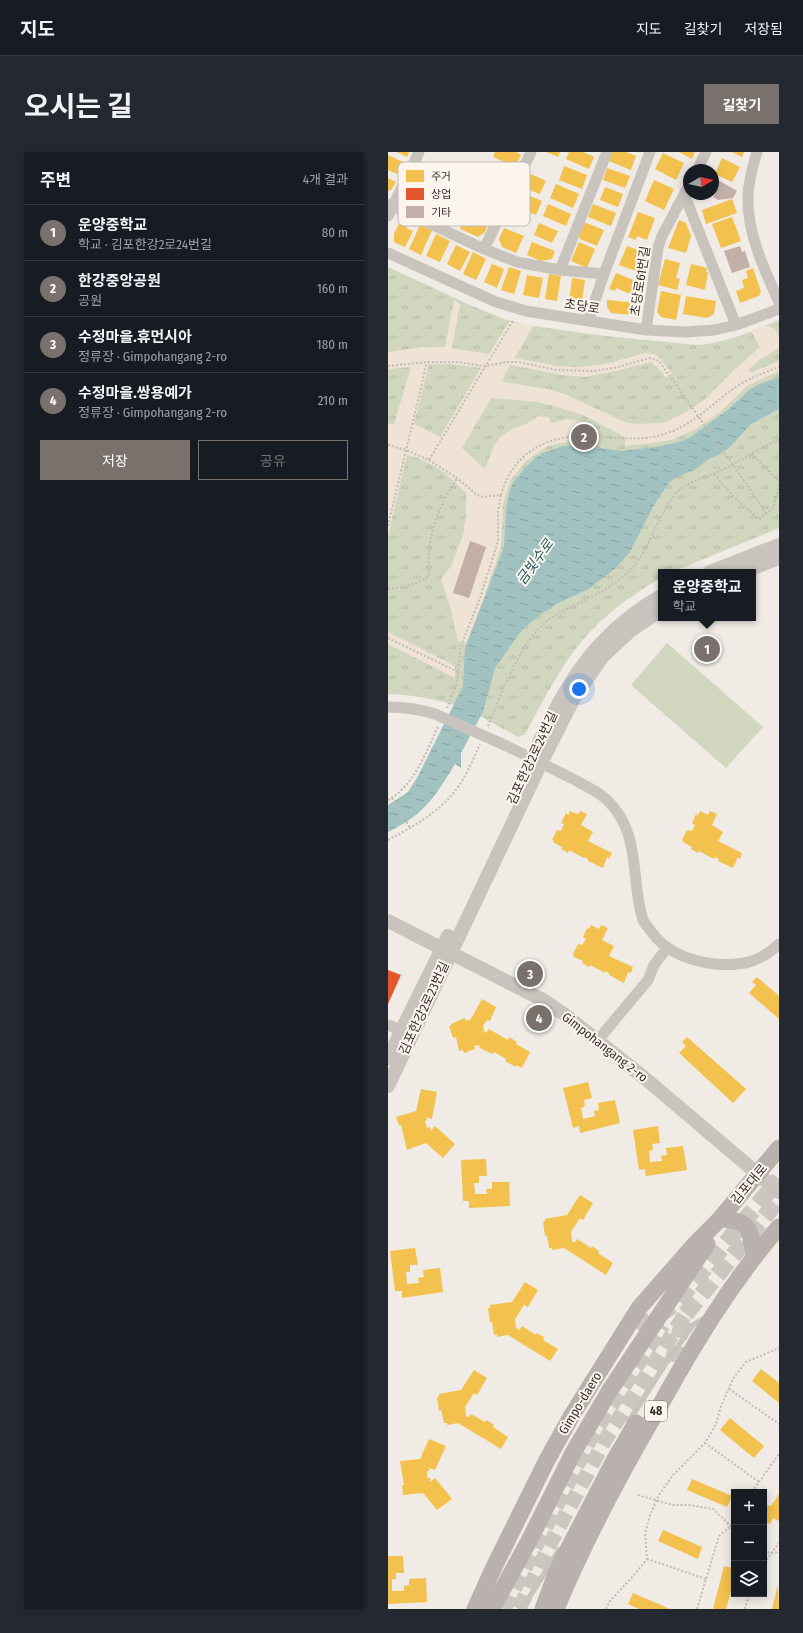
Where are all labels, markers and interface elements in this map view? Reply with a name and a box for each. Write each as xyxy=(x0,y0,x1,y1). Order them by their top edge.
text: 지도 xyxy=(20,18,55,41)
text: 지도 xyxy=(636,21,662,38)
text: 길찾기 xyxy=(684,21,722,38)
text: 저장됨 xyxy=(744,21,783,38)
button: 길찾기 xyxy=(704,84,779,124)
text: 오시는 길 xyxy=(24,90,133,123)
legend xyxy=(398,162,530,226)
north arrow xyxy=(683,164,719,200)
text: 주변 xyxy=(40,170,71,191)
text: 주거 xyxy=(431,170,451,183)
text: 4개 결과 xyxy=(303,172,348,187)
text: 상업 xyxy=(431,188,451,201)
text: 기타 xyxy=(431,206,451,219)
text: 운양중학교 xyxy=(78,216,147,234)
text: 1 xyxy=(50,225,56,240)
text: 80 m xyxy=(322,225,348,240)
text: 학교 · 김포한강2로24번길 xyxy=(78,237,212,252)
street label: 초당로61번길 xyxy=(627,245,653,317)
text: 한강중앙공원 xyxy=(78,272,161,290)
text: 2 xyxy=(50,281,56,296)
text: 160 m xyxy=(317,281,348,296)
text: 공원 xyxy=(78,293,102,308)
street label: 초당로 xyxy=(563,296,601,316)
text: 수정마을.휴먼시아 xyxy=(78,328,192,346)
text: 3 xyxy=(50,337,56,352)
text: 180 m xyxy=(317,337,348,352)
text: 정류장 · Gimpohangang 2-ro xyxy=(78,349,227,364)
text: 수정마을.쌍용예가 xyxy=(78,384,192,402)
text: 4 xyxy=(50,393,56,408)
text: 210 m xyxy=(318,393,348,408)
text: 정류장 · Gimpohangang 2-ro xyxy=(78,405,227,420)
pin: 2 xyxy=(571,422,597,452)
button: 저장 xyxy=(40,440,190,480)
button: 공유 xyxy=(198,440,348,480)
water label: 금빛수로 xyxy=(513,535,558,588)
popup xyxy=(658,569,756,621)
text: 운양중학교 xyxy=(672,578,742,596)
text: 학교 xyxy=(672,599,696,614)
pin: 1 xyxy=(694,634,720,664)
your location xyxy=(569,679,589,699)
street label: 김포한강2로24번길 xyxy=(504,709,560,807)
street label: 김포한강2로23번길 xyxy=(396,959,452,1057)
pin: 3 xyxy=(517,959,543,989)
pin: 4 xyxy=(526,1003,552,1033)
street label: Gimpohangang 2-ro xyxy=(559,1009,651,1085)
street label: 김포대로 xyxy=(728,1161,770,1207)
street label: Gimpo-daero xyxy=(556,1369,605,1437)
road number: 48 xyxy=(645,1401,667,1421)
map controls xyxy=(731,1489,767,1597)
button: + xyxy=(731,1489,767,1525)
button: − xyxy=(731,1525,767,1561)
button: layers xyxy=(731,1561,767,1597)

